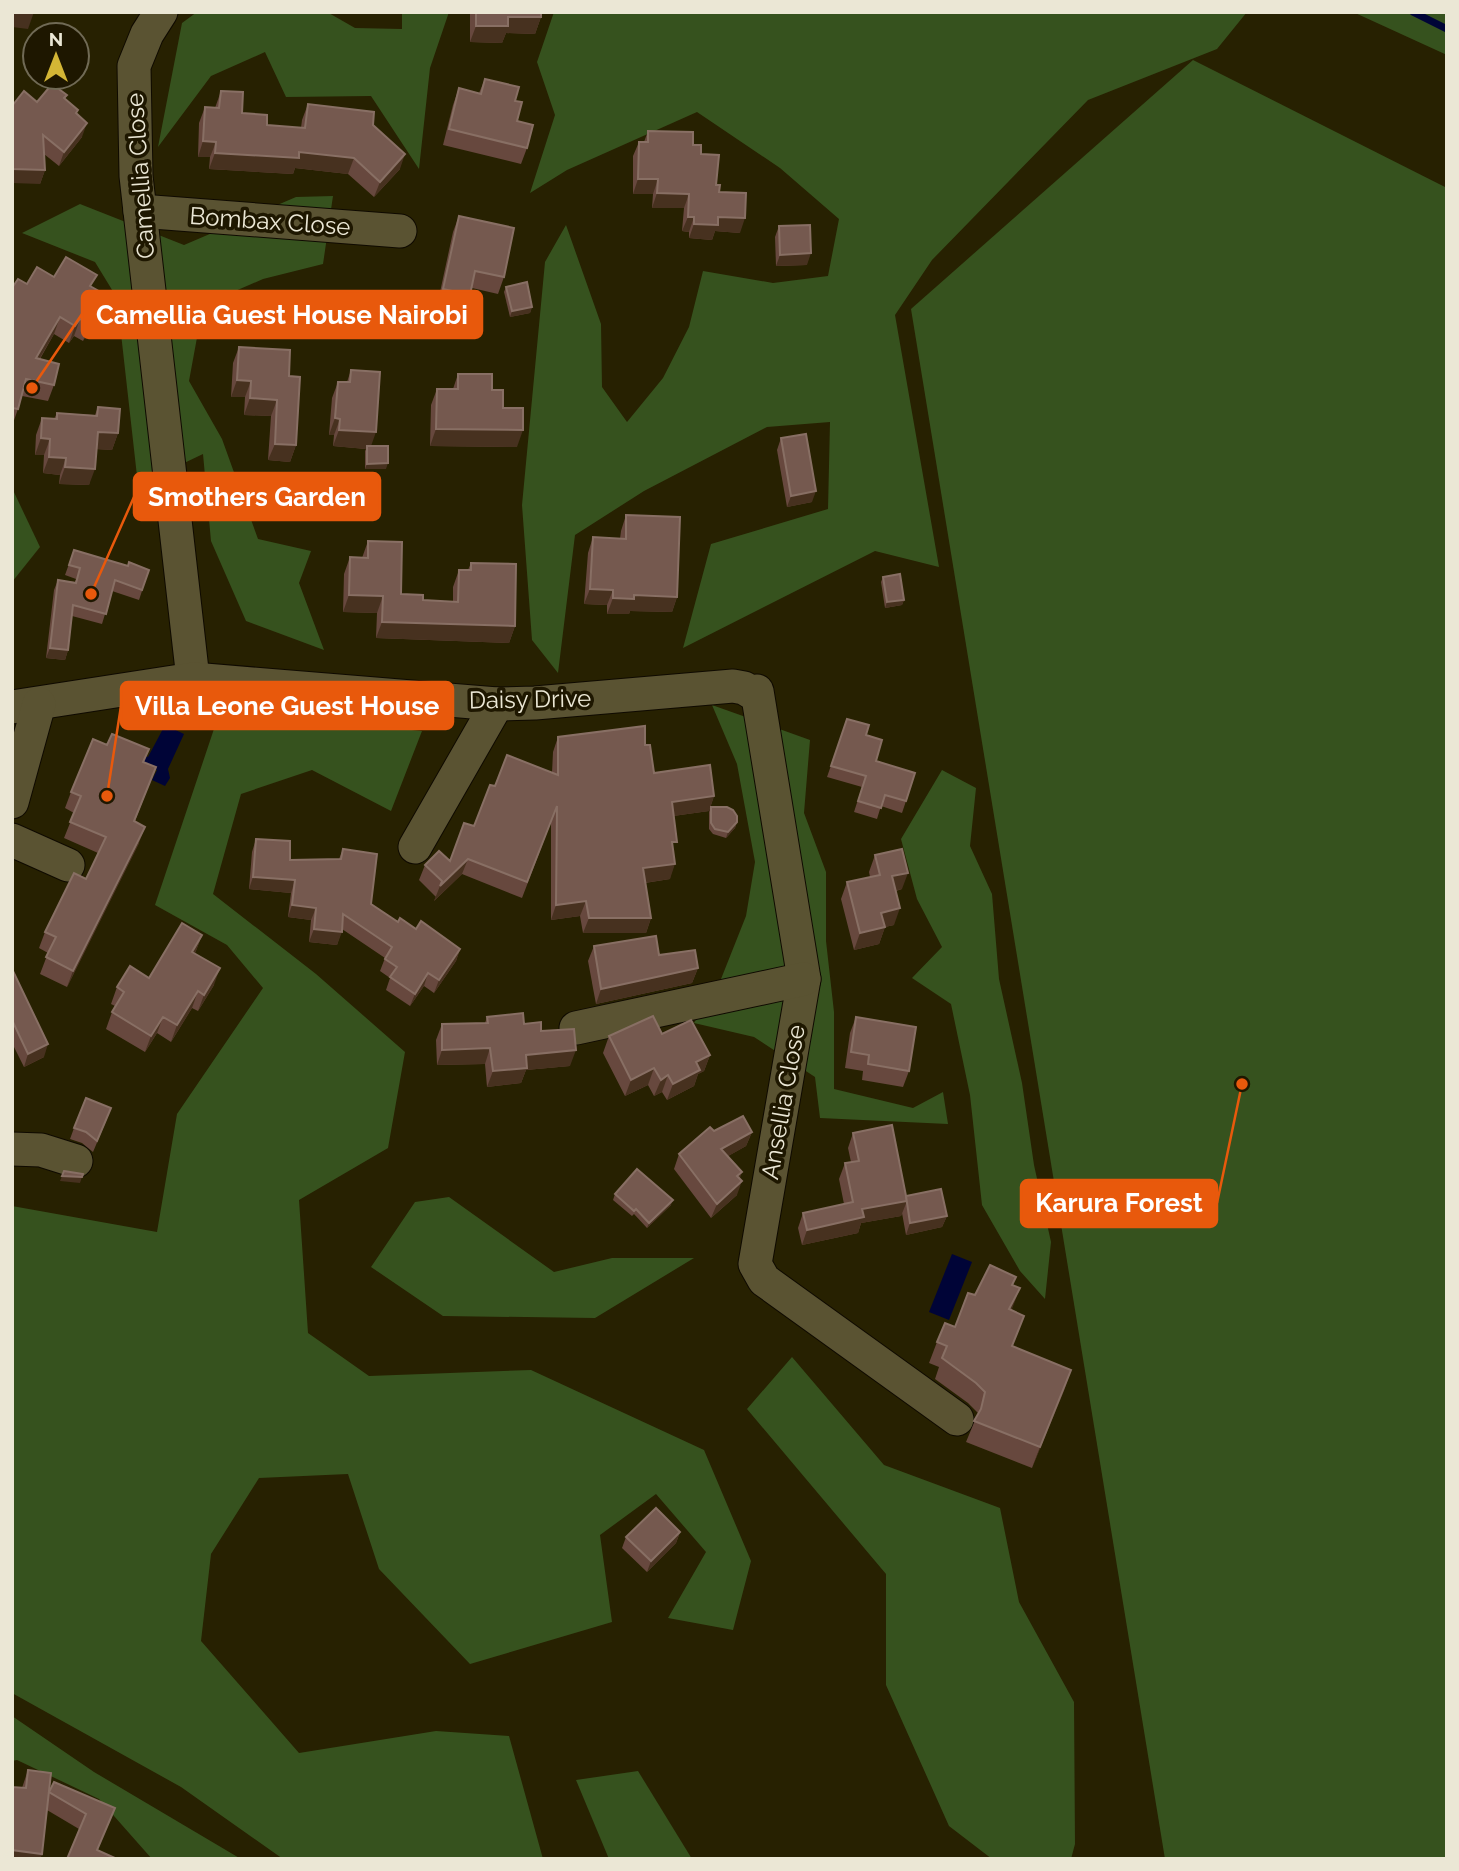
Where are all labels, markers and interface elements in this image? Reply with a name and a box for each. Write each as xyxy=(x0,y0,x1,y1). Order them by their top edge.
north arrow xyxy=(21,21,91,91)
text: N xyxy=(49,28,63,50)
street label: Camellia Close xyxy=(120,92,160,260)
street label: Bombax Close xyxy=(188,201,352,241)
callout: Camellia Guest House Nairobi xyxy=(82,291,482,338)
text: Camellia Guest House Nairobi xyxy=(96,300,468,330)
callout: Smothers Garden xyxy=(134,473,380,520)
text: Smothers Garden xyxy=(148,482,366,512)
callout: Villa Leone Guest House xyxy=(121,682,453,729)
street label: Daisy Drive xyxy=(469,683,591,715)
text: Villa Leone Guest House xyxy=(135,691,440,721)
street label: Ansellia Close xyxy=(755,1022,811,1182)
callout: Karura Forest xyxy=(1021,1180,1217,1227)
text: Karura Forest xyxy=(1035,1188,1203,1218)

